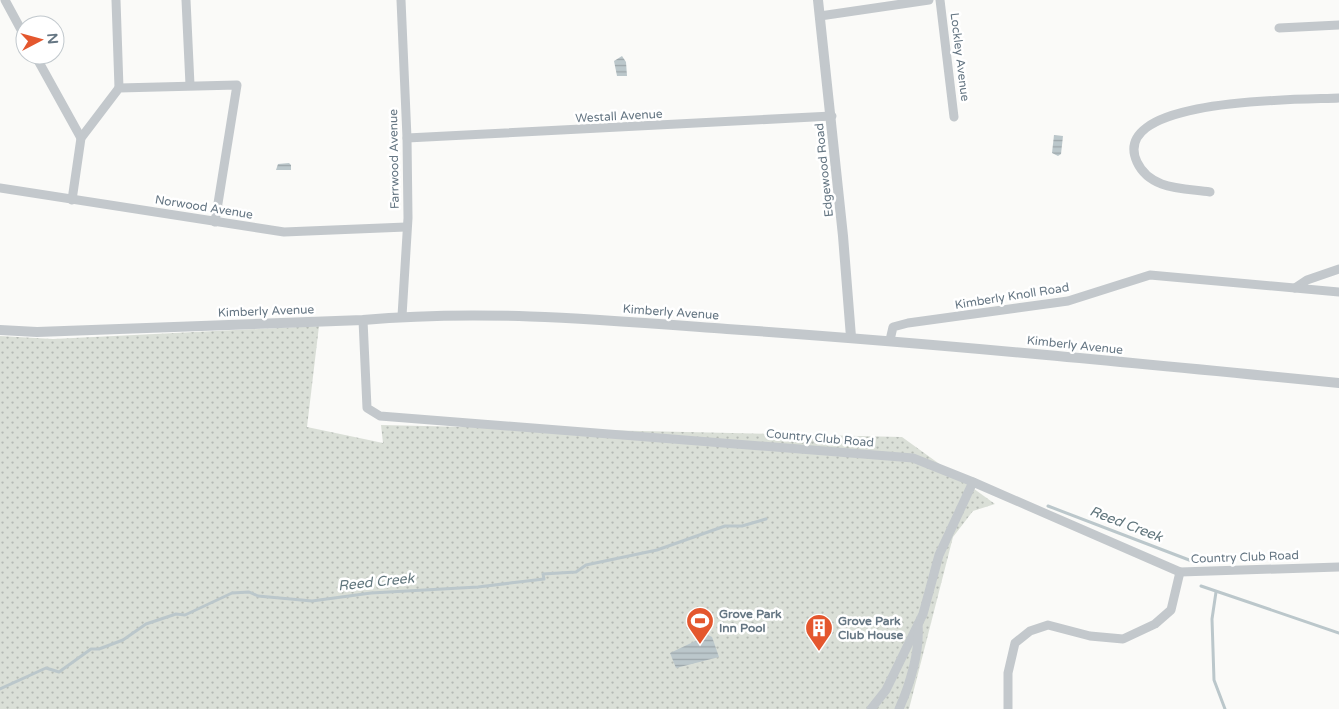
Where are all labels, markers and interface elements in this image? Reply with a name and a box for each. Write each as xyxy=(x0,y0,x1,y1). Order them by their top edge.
street label: Lockley Avenue xyxy=(948,12,972,102)
north arrow xyxy=(15,15,65,65)
text: N xyxy=(43,32,61,45)
street label: Westall Avenue xyxy=(575,107,663,125)
street label: Farrwood Avenue xyxy=(386,109,402,209)
street label: Edgewood Road xyxy=(812,122,836,218)
street label: Norwood Avenue xyxy=(154,192,254,222)
street label: Kimberly Knoll Road xyxy=(954,280,1070,312)
street label: Kimberly Avenue xyxy=(218,302,315,320)
street label: Kimberly Avenue xyxy=(622,302,720,322)
street label: Kimberly Avenue xyxy=(1026,333,1124,357)
street label: Country Club Road xyxy=(766,426,874,450)
water label: Reed Creek xyxy=(1087,502,1166,546)
street label: Country Club Road xyxy=(1191,548,1299,566)
water label: Reed Creek xyxy=(337,569,416,594)
sports icon: Grove Park Inn Pool xyxy=(685,606,715,645)
place label: Grove Park Inn Pool xyxy=(719,607,782,635)
building icon: Grove Park Club House xyxy=(804,613,834,652)
place label: Grove Park Club House xyxy=(838,614,904,642)

